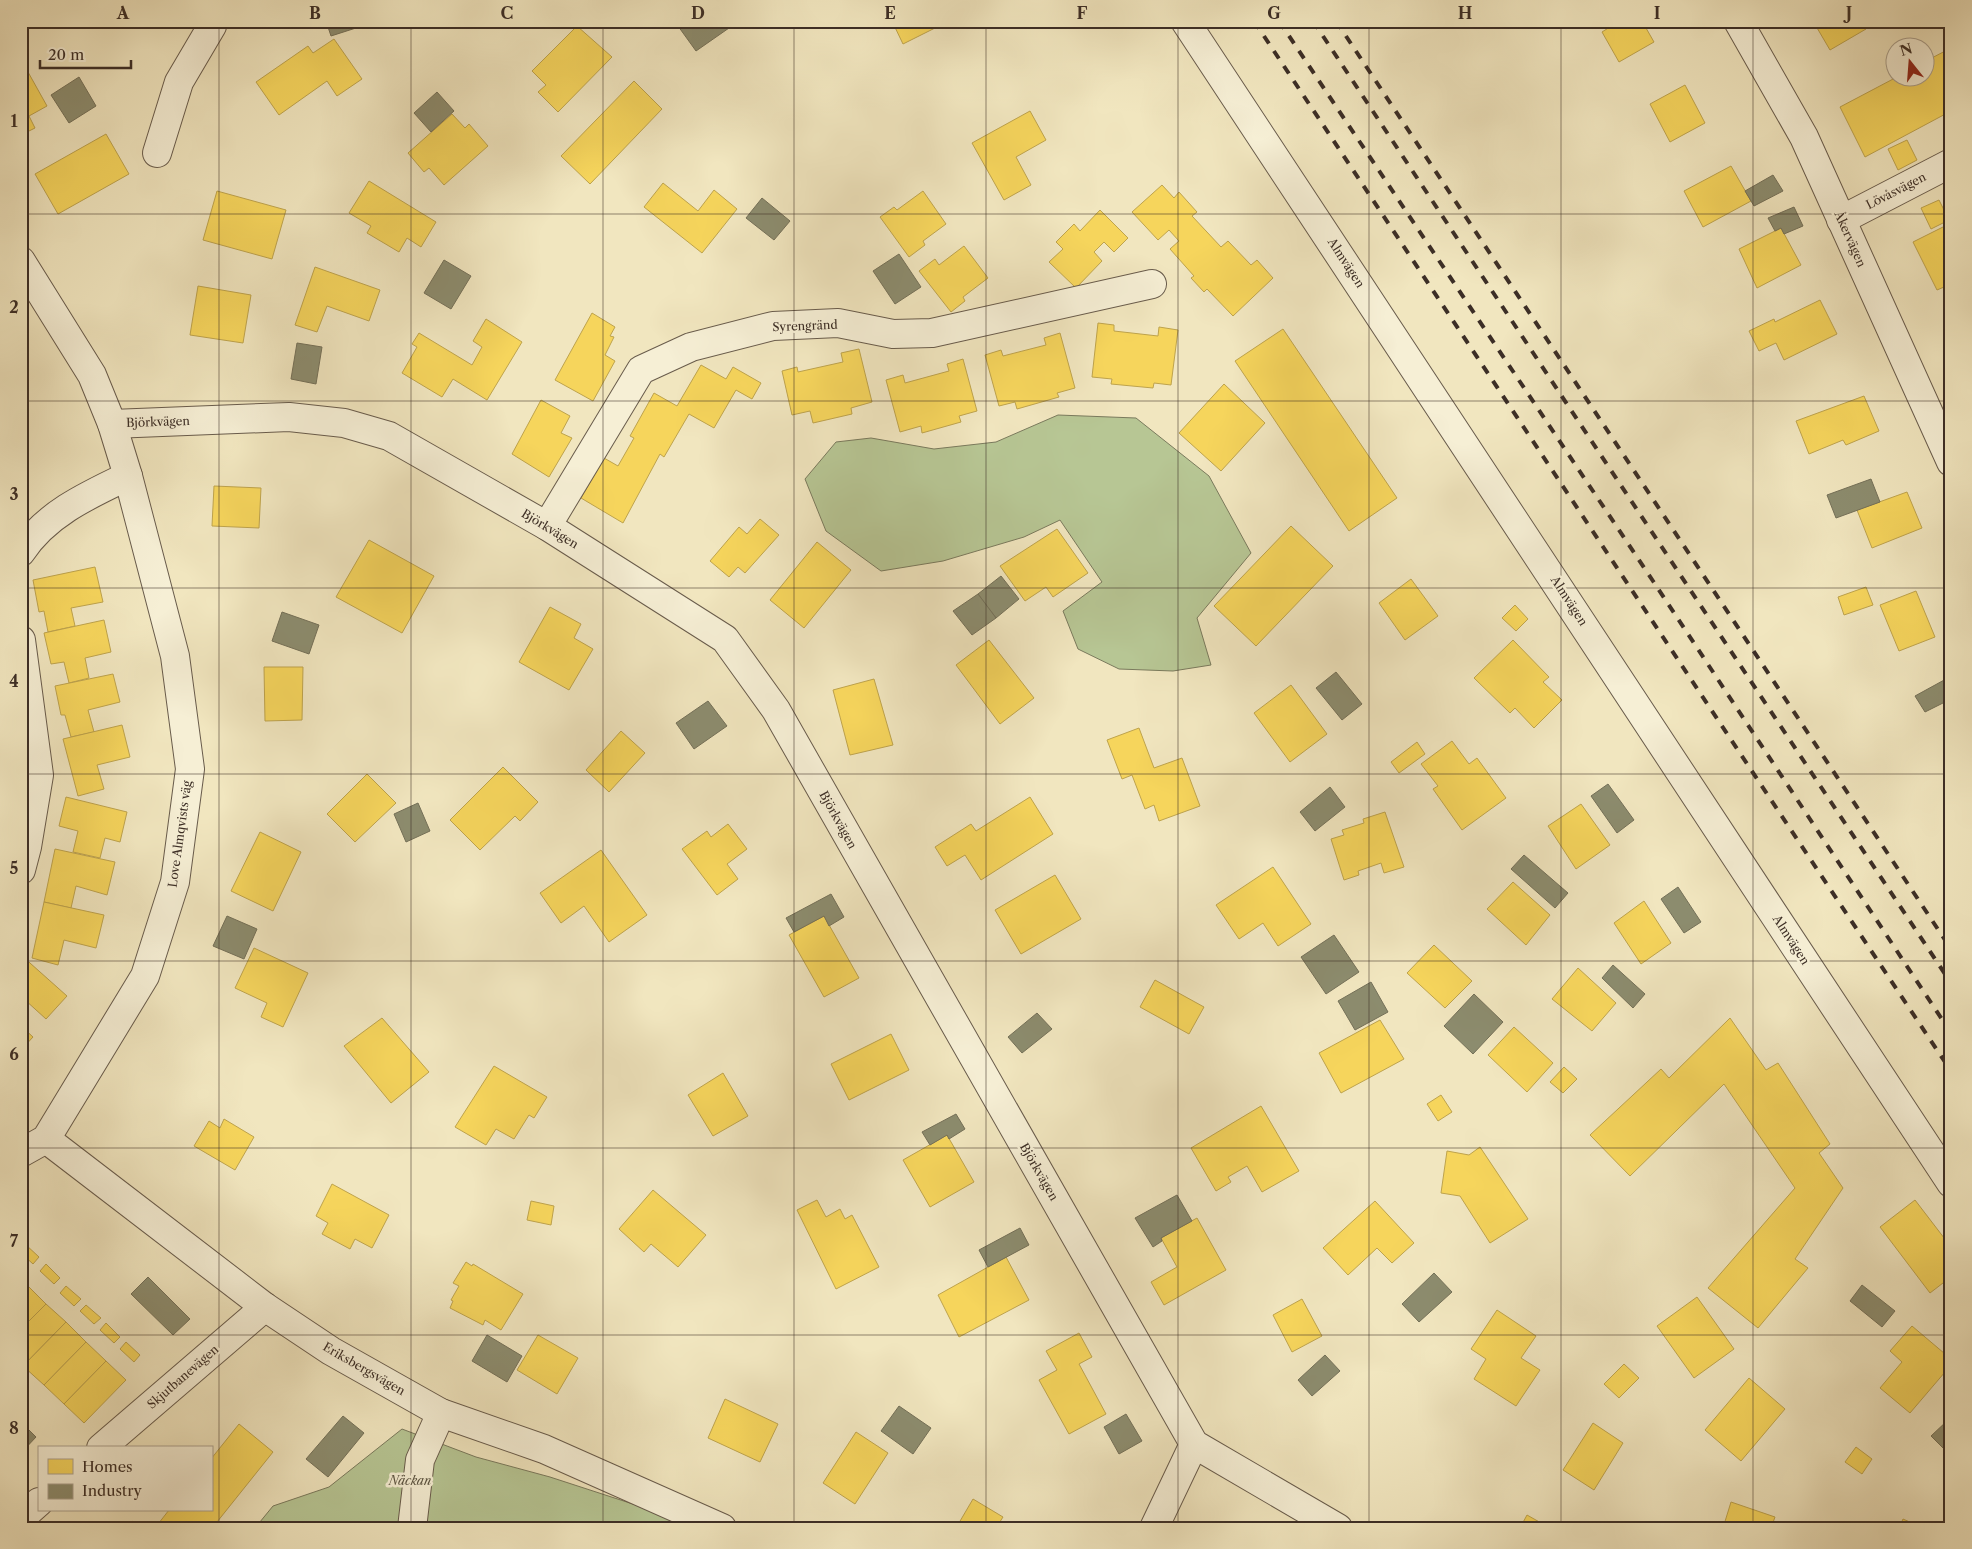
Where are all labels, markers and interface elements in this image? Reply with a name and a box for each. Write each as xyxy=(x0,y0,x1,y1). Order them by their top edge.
text: A xyxy=(116,3,130,23)
text: B xyxy=(309,3,321,23)
text: C xyxy=(501,3,513,23)
text: D xyxy=(691,3,705,23)
text: E xyxy=(884,3,896,23)
text: F xyxy=(1077,3,1088,23)
text: G xyxy=(1267,3,1281,23)
text: H xyxy=(1458,3,1472,23)
text: I xyxy=(1654,3,1661,23)
text: J xyxy=(1843,3,1852,23)
scale bar xyxy=(40,38,131,70)
north arrow xyxy=(1884,38,1934,88)
text: N xyxy=(1898,39,1915,60)
text: 20 m xyxy=(48,45,84,64)
text: 1 xyxy=(10,111,18,131)
street label: Lövåsvägen xyxy=(1863,169,1929,212)
street label: Åkervägen xyxy=(1831,207,1871,270)
street label: Almvägen xyxy=(1324,234,1368,291)
text: 2 xyxy=(9,297,19,317)
street label: Syrengränd xyxy=(772,317,839,334)
street label: Björkvägen xyxy=(126,413,191,430)
text: 3 xyxy=(9,484,19,504)
street label: Björkvägen xyxy=(519,506,582,552)
street label: Almvägen xyxy=(1547,572,1591,629)
text: 4 xyxy=(9,671,19,691)
street label: Love Almqvists väg xyxy=(165,779,195,888)
street label: Björkvägen xyxy=(816,788,861,852)
text: 5 xyxy=(10,858,19,878)
street label: Almvägen xyxy=(1769,911,1813,968)
text: 6 xyxy=(9,1044,19,1064)
street label: Björkvägen xyxy=(1017,1140,1062,1204)
text: 7 xyxy=(10,1231,19,1251)
street label: Eriksbergsvägen xyxy=(320,1339,409,1398)
street label: Skjutbanevägen xyxy=(144,1341,222,1412)
text: 8 xyxy=(9,1418,19,1438)
legend xyxy=(38,1446,212,1512)
text: Homes xyxy=(82,1457,133,1476)
park label: Näckan xyxy=(388,1473,431,1488)
text: Industry xyxy=(82,1481,142,1500)

